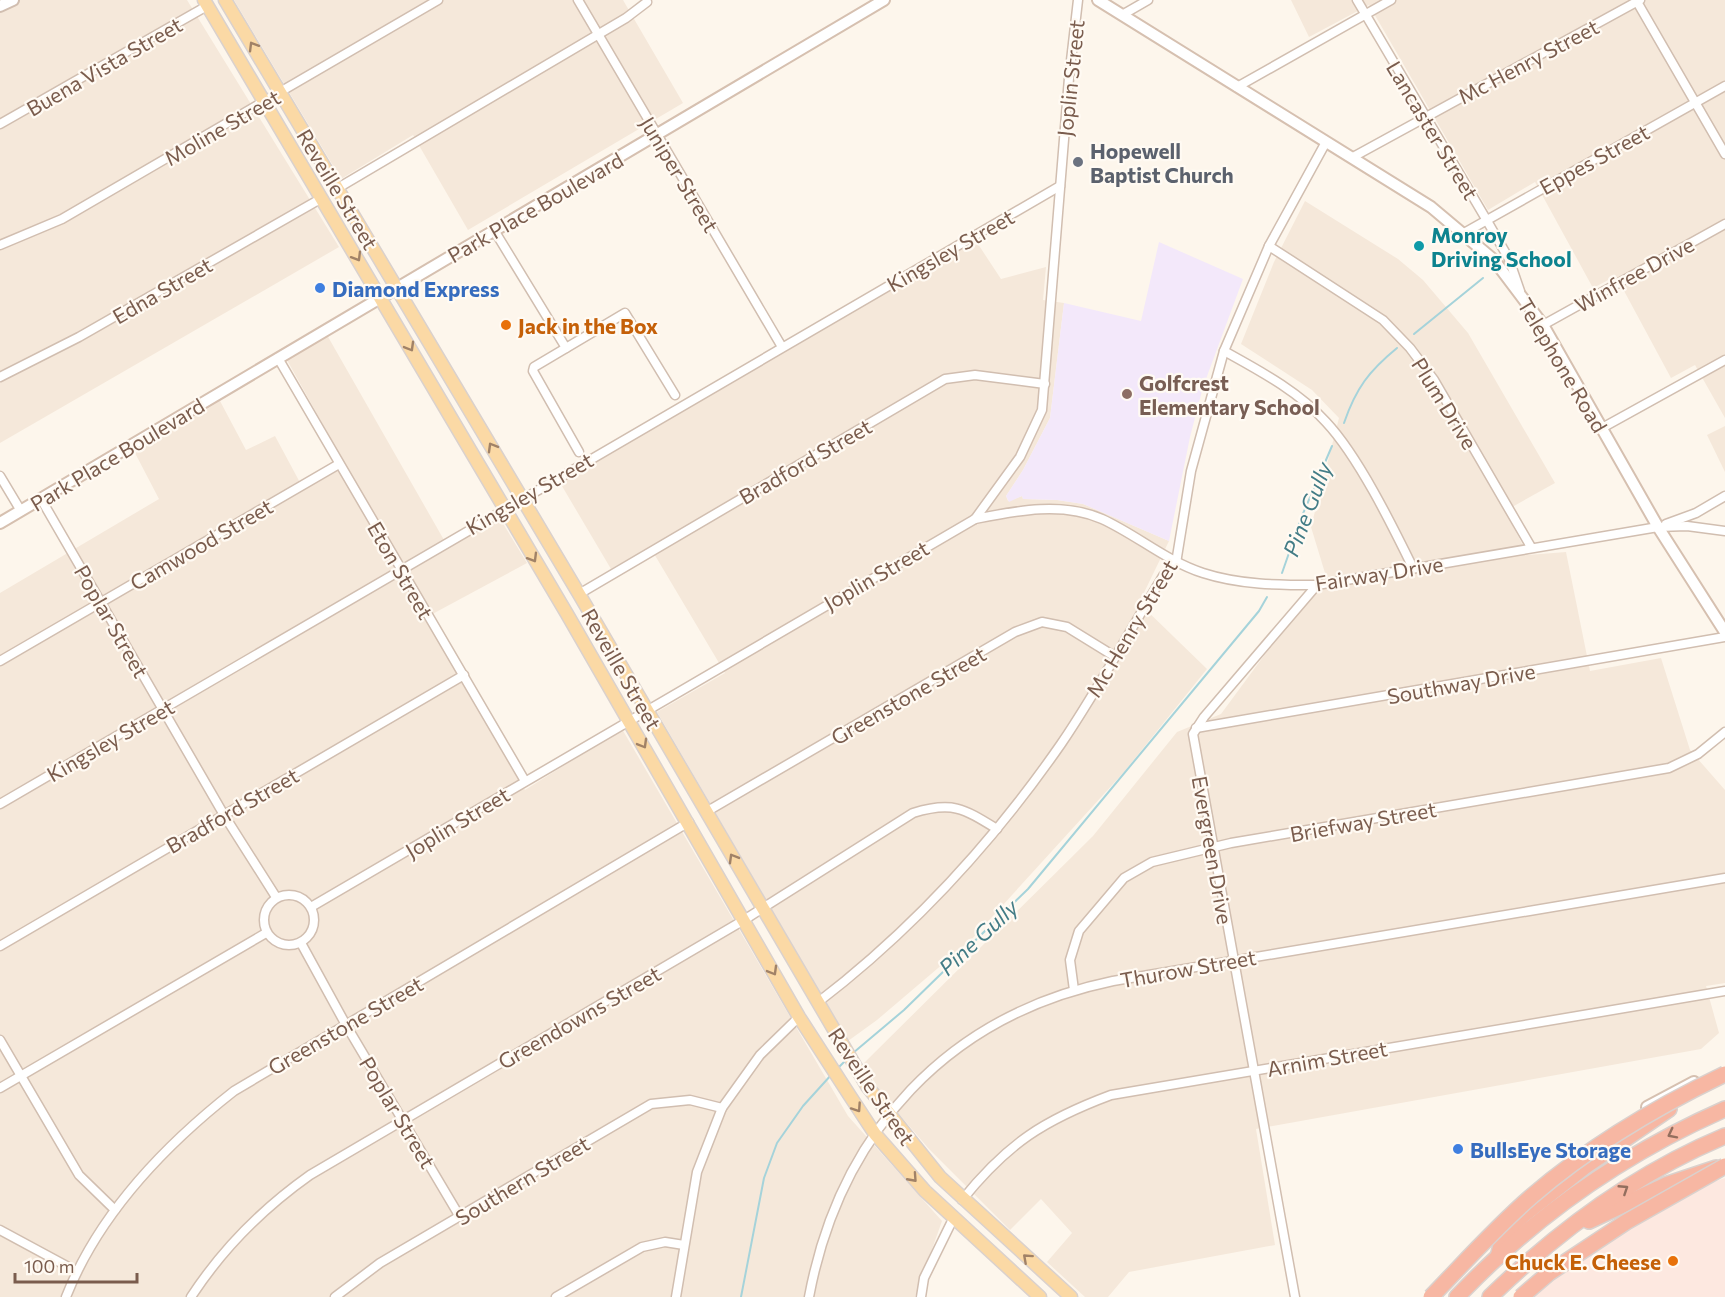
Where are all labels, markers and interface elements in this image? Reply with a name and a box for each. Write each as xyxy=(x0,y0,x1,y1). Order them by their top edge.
street label: Buena Vista Street xyxy=(22,11,186,121)
street label: Mc Henry Street xyxy=(1453,13,1603,109)
street label: Joplin Street xyxy=(1051,18,1089,138)
one-way arrow xyxy=(249,42,260,52)
street label: Lancaster Street xyxy=(1382,56,1484,204)
street label: Moline Street xyxy=(160,84,284,170)
street label: Juniper Street xyxy=(636,112,724,236)
street label: Eppes Street xyxy=(1535,119,1653,199)
street label: Reveille Street xyxy=(292,124,384,254)
place label: Hopewell Baptist Church xyxy=(1090,138,1234,187)
street label: Park Place Boulevard xyxy=(443,147,627,267)
marker: Hopewell Baptist Church xyxy=(1071,155,1085,169)
street label: Kingsley Street xyxy=(882,203,1018,297)
place label: Monroy Driving School xyxy=(1431,222,1572,271)
street label: Winfree Drive xyxy=(1570,231,1698,317)
marker: Monroy Driving School xyxy=(1412,239,1426,253)
street label: Edna Street xyxy=(108,251,216,329)
one-way arrow xyxy=(350,251,361,261)
place label: Diamond Express xyxy=(332,276,500,301)
marker: Diamond Express xyxy=(313,281,327,295)
street label: Telephone Road xyxy=(1513,293,1613,437)
place label: Jack in the Box xyxy=(518,313,658,338)
marker: Jack in the Box xyxy=(499,318,513,332)
one-way arrow xyxy=(402,341,414,351)
street label: Plum Drive xyxy=(1407,353,1483,453)
place label: Golfcrest Elementary School xyxy=(1139,370,1320,419)
marker: Golfcrest Elementary School xyxy=(1120,387,1134,401)
street label: Park Place Boulevard xyxy=(25,392,209,516)
street label: Bradford Street xyxy=(734,413,876,509)
one-way arrow xyxy=(487,443,499,453)
street label: Kingsley Street xyxy=(461,446,597,540)
water label: Pine Gully xyxy=(1277,457,1338,560)
street label: Camwood Street xyxy=(125,493,277,595)
street label: Eton Street xyxy=(363,517,439,623)
street label: Joplin Street xyxy=(819,535,933,615)
street label: Fairway Drive xyxy=(1313,551,1445,595)
one-way arrow xyxy=(526,552,538,562)
street label: Mc Henry Street xyxy=(1080,555,1182,701)
street label: Poplar Street xyxy=(70,560,154,682)
street label: Reveille Street xyxy=(577,604,667,734)
street label: Greenstone Street xyxy=(826,641,990,749)
street label: Southway Drive xyxy=(1385,658,1537,708)
street label: Kingsley Street xyxy=(42,693,178,787)
one-way arrow xyxy=(636,738,647,748)
street label: Bradford Street xyxy=(161,762,303,858)
street label: Evergreen Drive xyxy=(1188,774,1238,926)
street label: Joplin Street xyxy=(400,781,514,863)
street label: Briefway Street xyxy=(1288,796,1438,846)
one-way arrow xyxy=(729,854,741,864)
water label: Pine Gully xyxy=(933,893,1024,981)
street label: Thurow Street xyxy=(1118,944,1258,992)
street label: Greendowns Street xyxy=(493,960,665,1074)
one-way arrow xyxy=(766,965,777,975)
street label: Greenstone Street xyxy=(263,971,427,1079)
street label: Reveille Street xyxy=(824,1023,920,1149)
street label: Arnim Street xyxy=(1265,1035,1389,1081)
street label: Poplar Street xyxy=(355,1052,441,1172)
one-way arrow xyxy=(850,1102,862,1112)
one-way arrow xyxy=(1668,1127,1678,1138)
street label: Southern Street xyxy=(450,1130,594,1230)
place label: BullsEye Storage xyxy=(1470,1137,1631,1162)
marker: BullsEye Storage xyxy=(1451,1142,1465,1156)
one-way arrow xyxy=(906,1172,917,1182)
one-way arrow xyxy=(1617,1185,1628,1196)
scale bar xyxy=(15,1246,136,1284)
place label: Chuck E. Cheese xyxy=(1505,1249,1661,1274)
one-way arrow xyxy=(1023,1254,1034,1265)
marker: Chuck E. Cheese xyxy=(1666,1254,1680,1268)
text: 100 m xyxy=(24,1255,74,1277)

